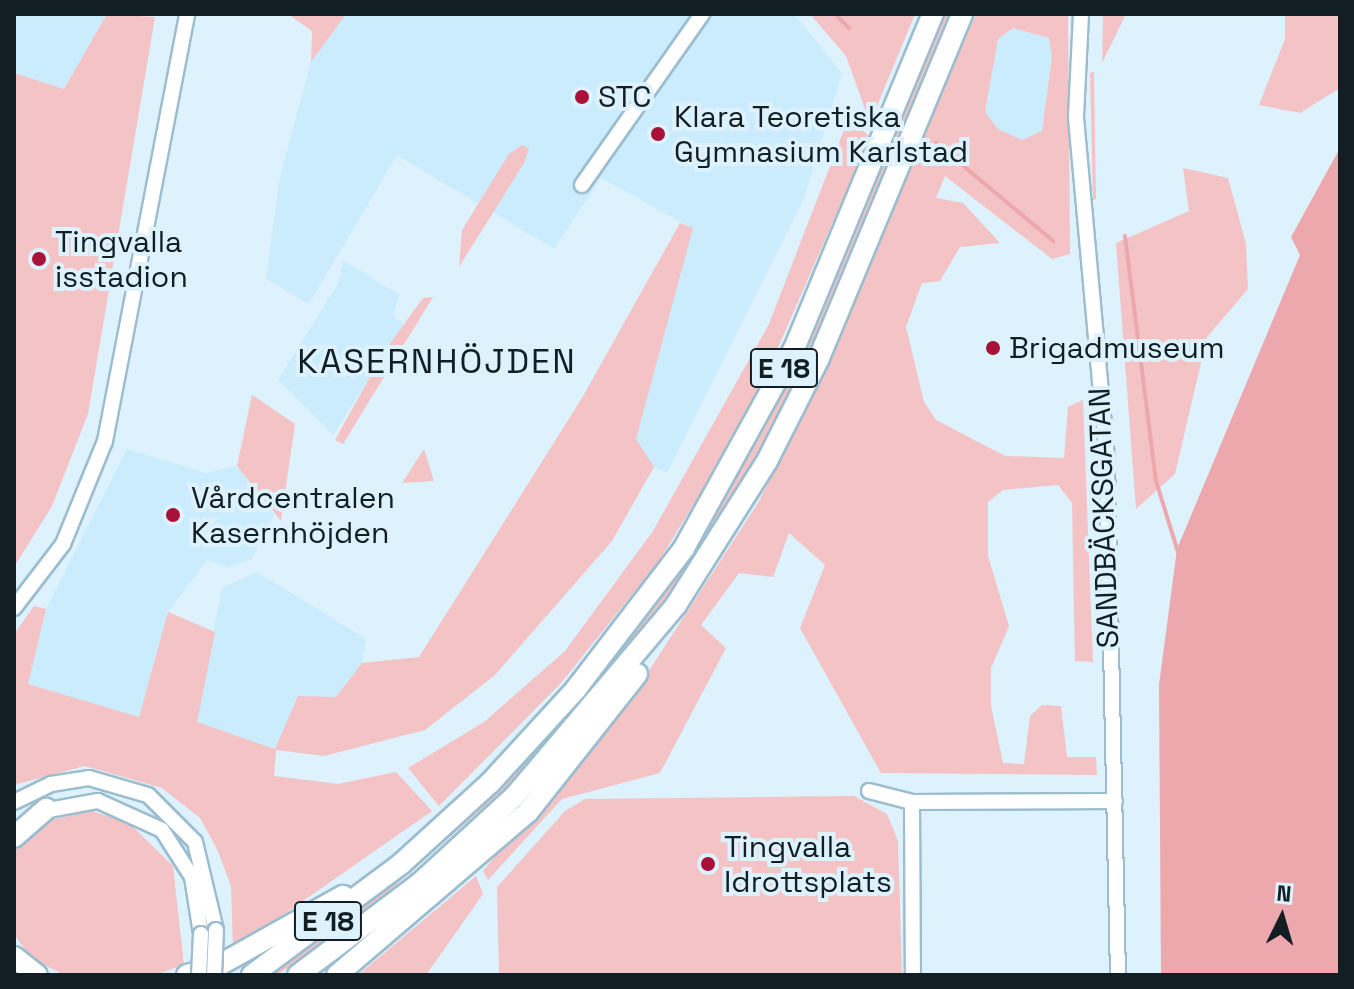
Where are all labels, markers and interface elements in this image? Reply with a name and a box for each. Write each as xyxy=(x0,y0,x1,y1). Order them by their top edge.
place label: STC xyxy=(598,79,651,115)
marker: STC xyxy=(573,88,591,106)
place label: Klara Teoretiska Gymnasium Karlstad xyxy=(674,99,968,170)
marker: Klara Teoretiska Gymnasium Karlstad xyxy=(649,125,667,143)
place label: Tingvalla isstadion xyxy=(55,224,188,294)
marker: Tingvalla isstadion xyxy=(30,250,48,268)
place label: Brigadmuseum xyxy=(1009,330,1225,366)
marker: Brigadmuseum xyxy=(984,339,1002,357)
district label: KASERNHÖJDEN xyxy=(297,342,577,382)
road number: E 18 xyxy=(748,344,820,392)
street label: SANDBÄCKSGATAN xyxy=(1081,387,1127,649)
place label: Vårdcentralen Kasernhöjden xyxy=(191,480,395,550)
marker: Vårdcentralen Kasernhöjden xyxy=(162,504,184,526)
place label: Tingvalla Idrottsplats xyxy=(724,829,892,900)
marker: Tingvalla Idrottsplats xyxy=(699,855,717,873)
north arrow xyxy=(1242,877,1322,957)
text: N xyxy=(1276,879,1293,908)
road number: E 18 xyxy=(292,897,364,945)

